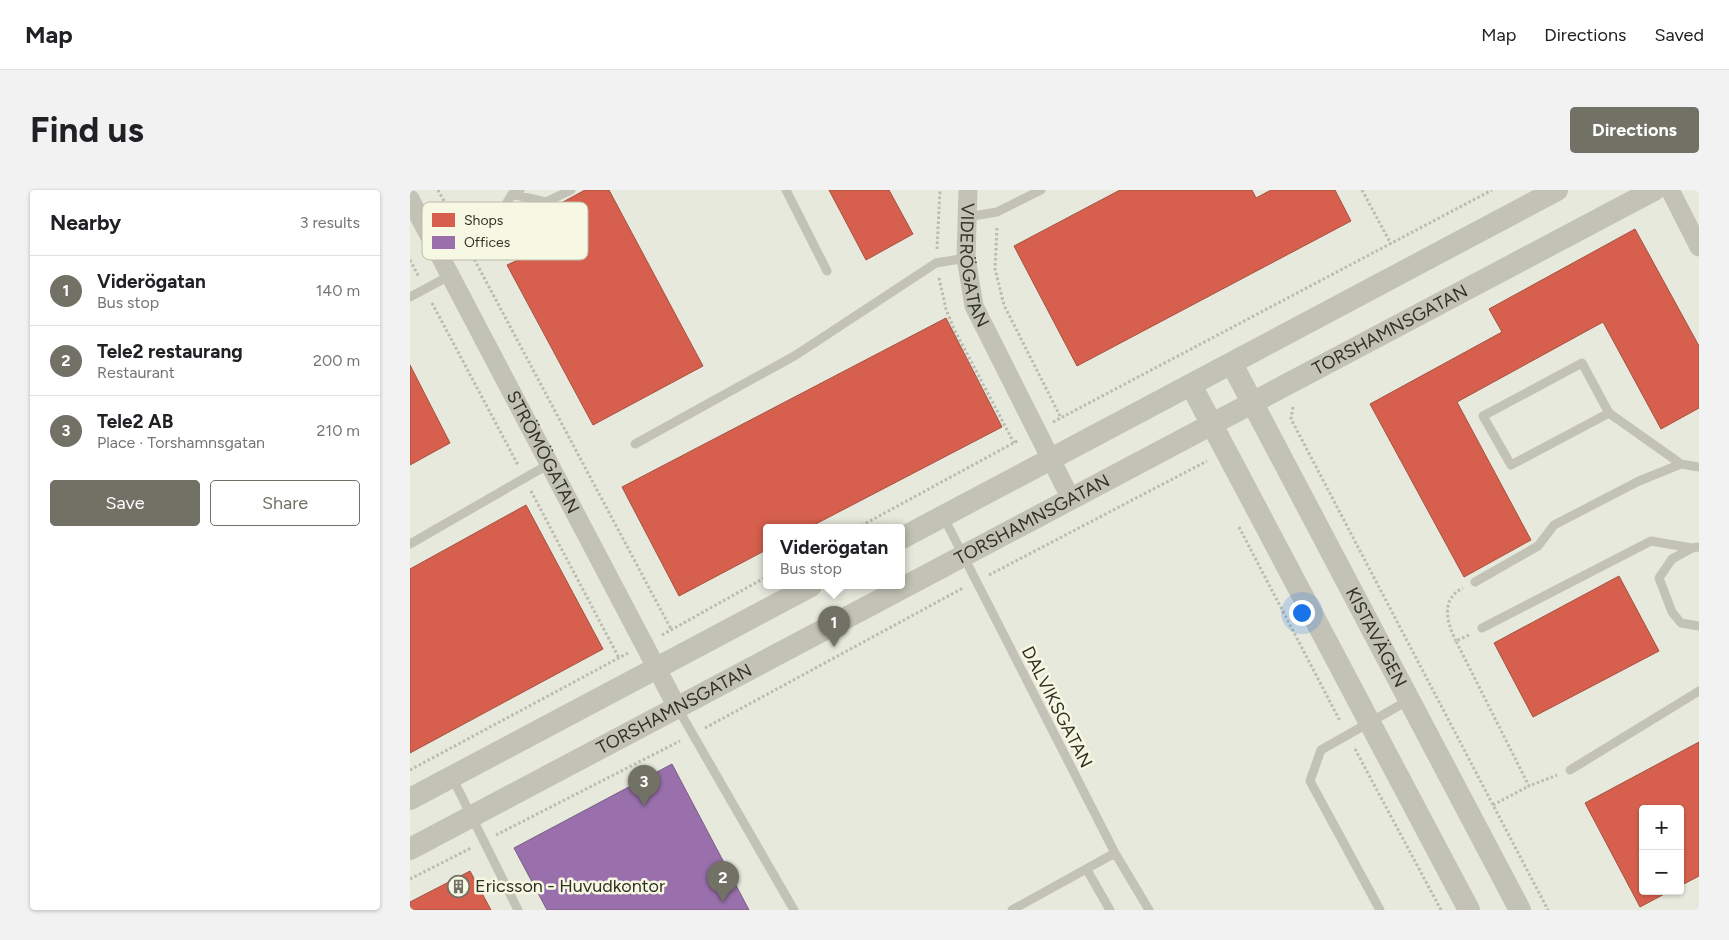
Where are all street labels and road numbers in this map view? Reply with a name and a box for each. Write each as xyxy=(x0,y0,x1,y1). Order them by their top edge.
street label: VIDERÖGATAN xyxy=(955,203,994,331)
street label: TORSHAMNSGATAN xyxy=(1309,280,1471,380)
street label: STRÖMÖGATAN xyxy=(502,387,584,517)
street label: TORSHAMNSGATAN xyxy=(951,469,1113,570)
street label: KISTAVÄGEN xyxy=(1341,584,1412,691)
street label: DALVIKSGATAN xyxy=(1017,642,1097,772)
street label: TORSHAMNSGATAN xyxy=(593,659,756,759)

